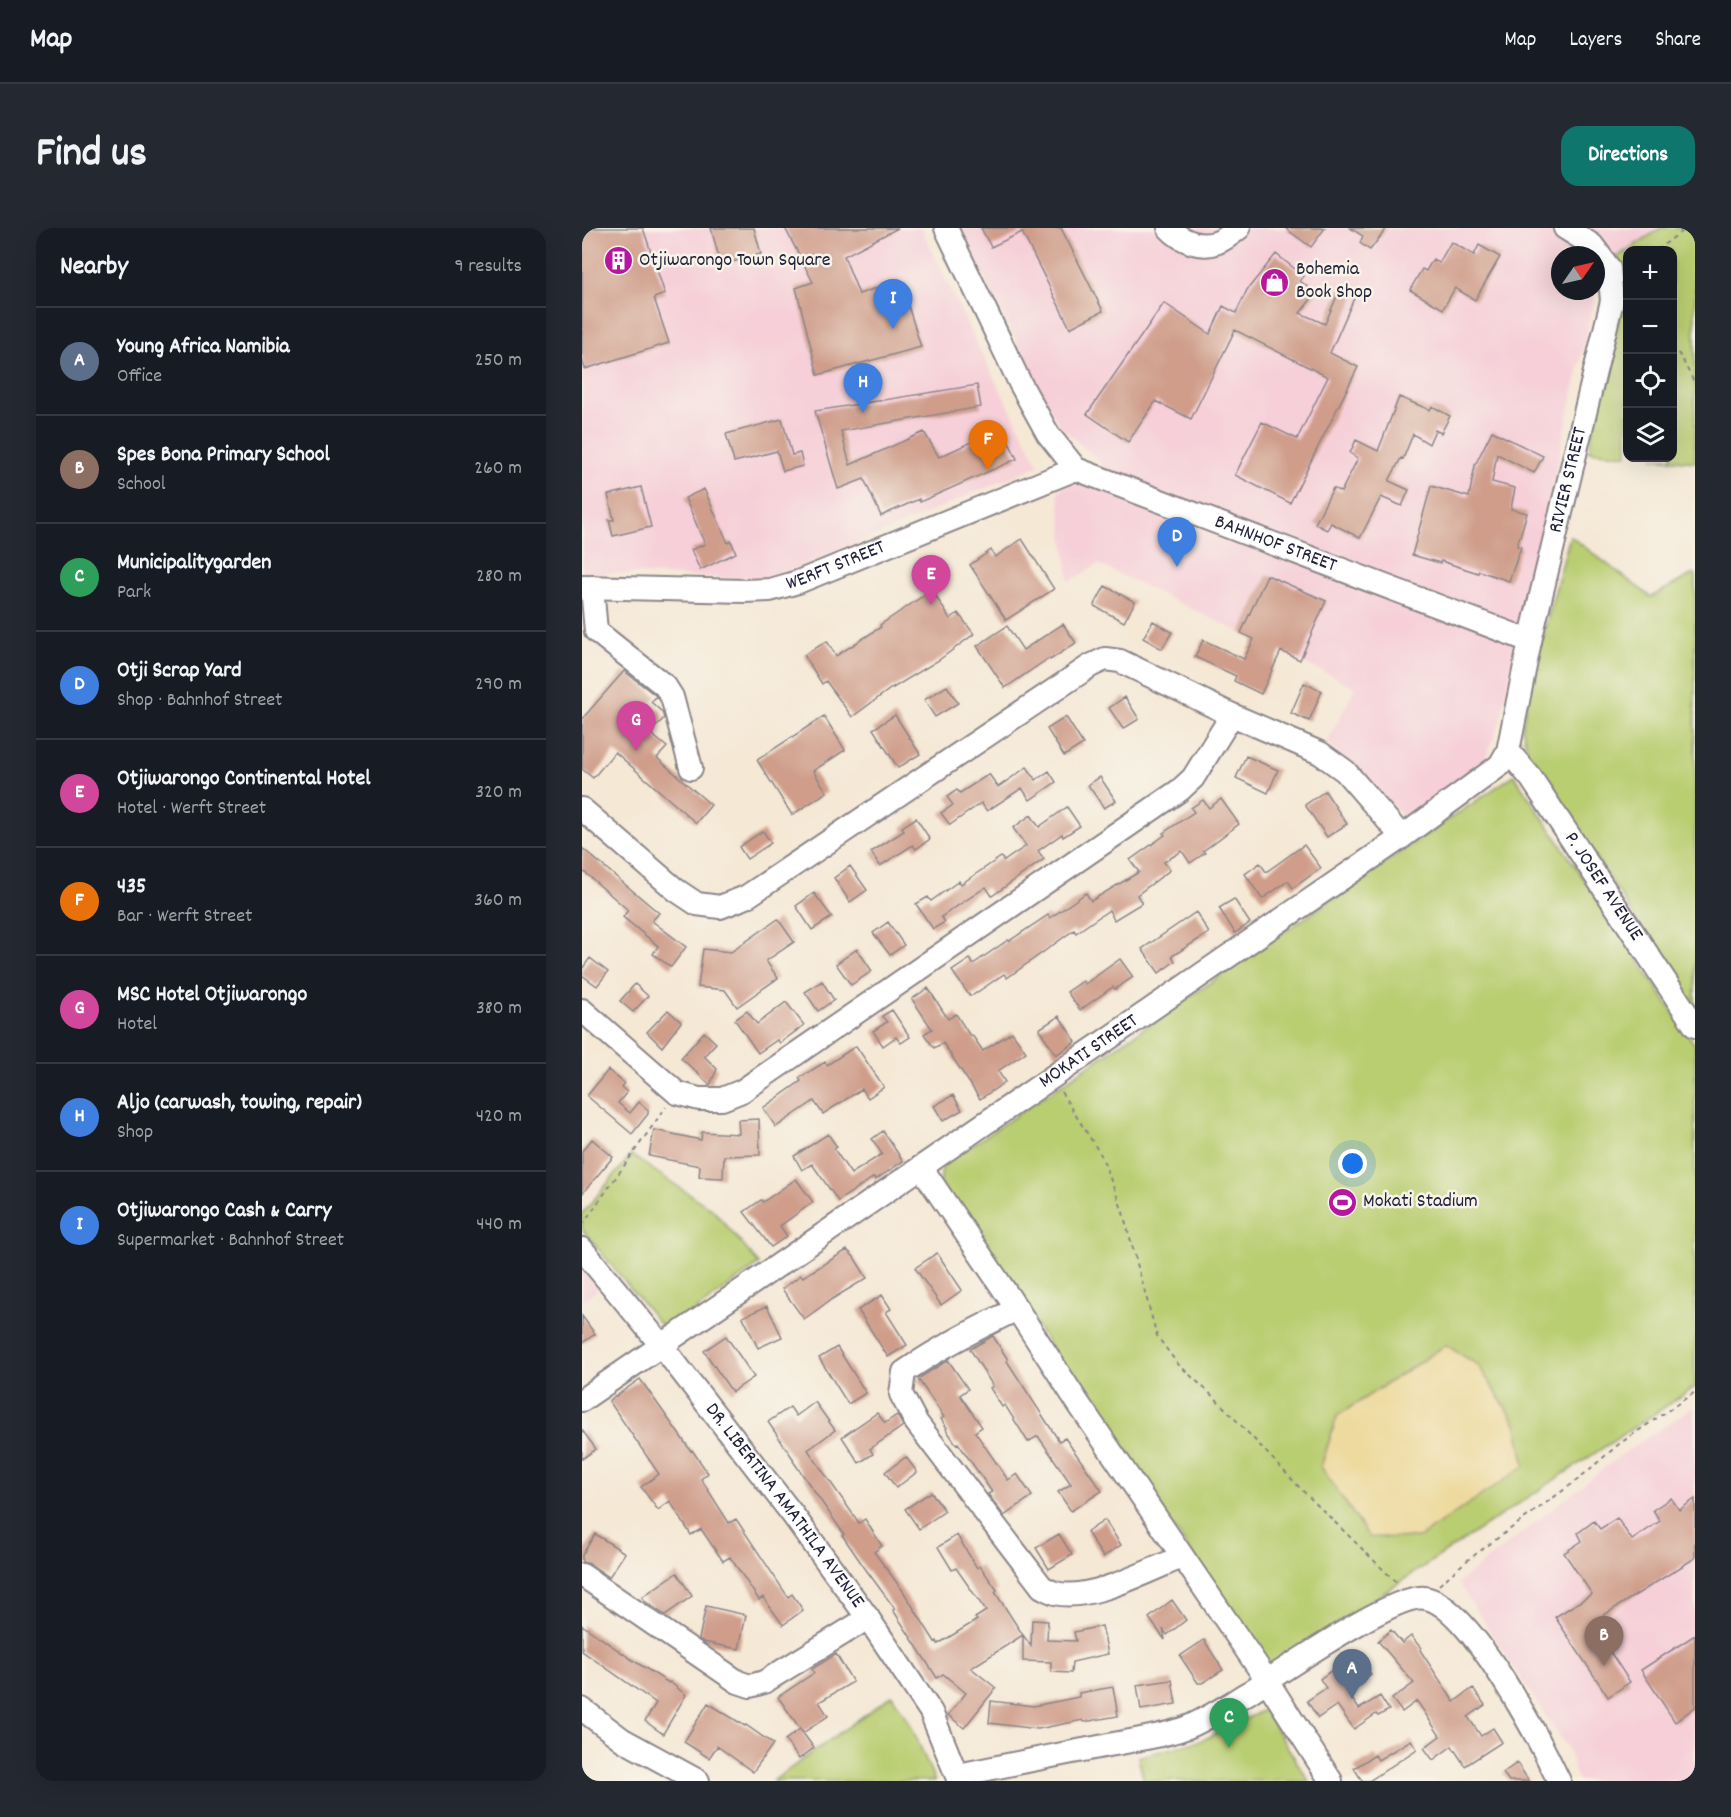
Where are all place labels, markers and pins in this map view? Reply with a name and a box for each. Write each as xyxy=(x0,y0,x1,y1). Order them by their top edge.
building icon: Otjiwarongo Town Square xyxy=(602,245,634,277)
place label: Otjiwarongo Town Square xyxy=(639,247,831,275)
place label: Bohemia Book Shop xyxy=(1296,256,1372,307)
shop icon: Bohemia Book Shop xyxy=(1259,266,1291,298)
pin: I xyxy=(874,279,912,329)
pin: H xyxy=(844,364,882,413)
pin: F xyxy=(968,420,1008,470)
pin: D xyxy=(1158,518,1196,567)
pin: E xyxy=(912,556,950,605)
pin: G xyxy=(616,702,656,751)
sports icon: Mokati Stadium xyxy=(1326,1186,1358,1218)
place label: Mokati Stadium xyxy=(1363,1188,1478,1216)
pin: B xyxy=(1584,1616,1624,1666)
pin: A xyxy=(1332,1650,1372,1699)
pin: C xyxy=(1210,1698,1248,1748)

